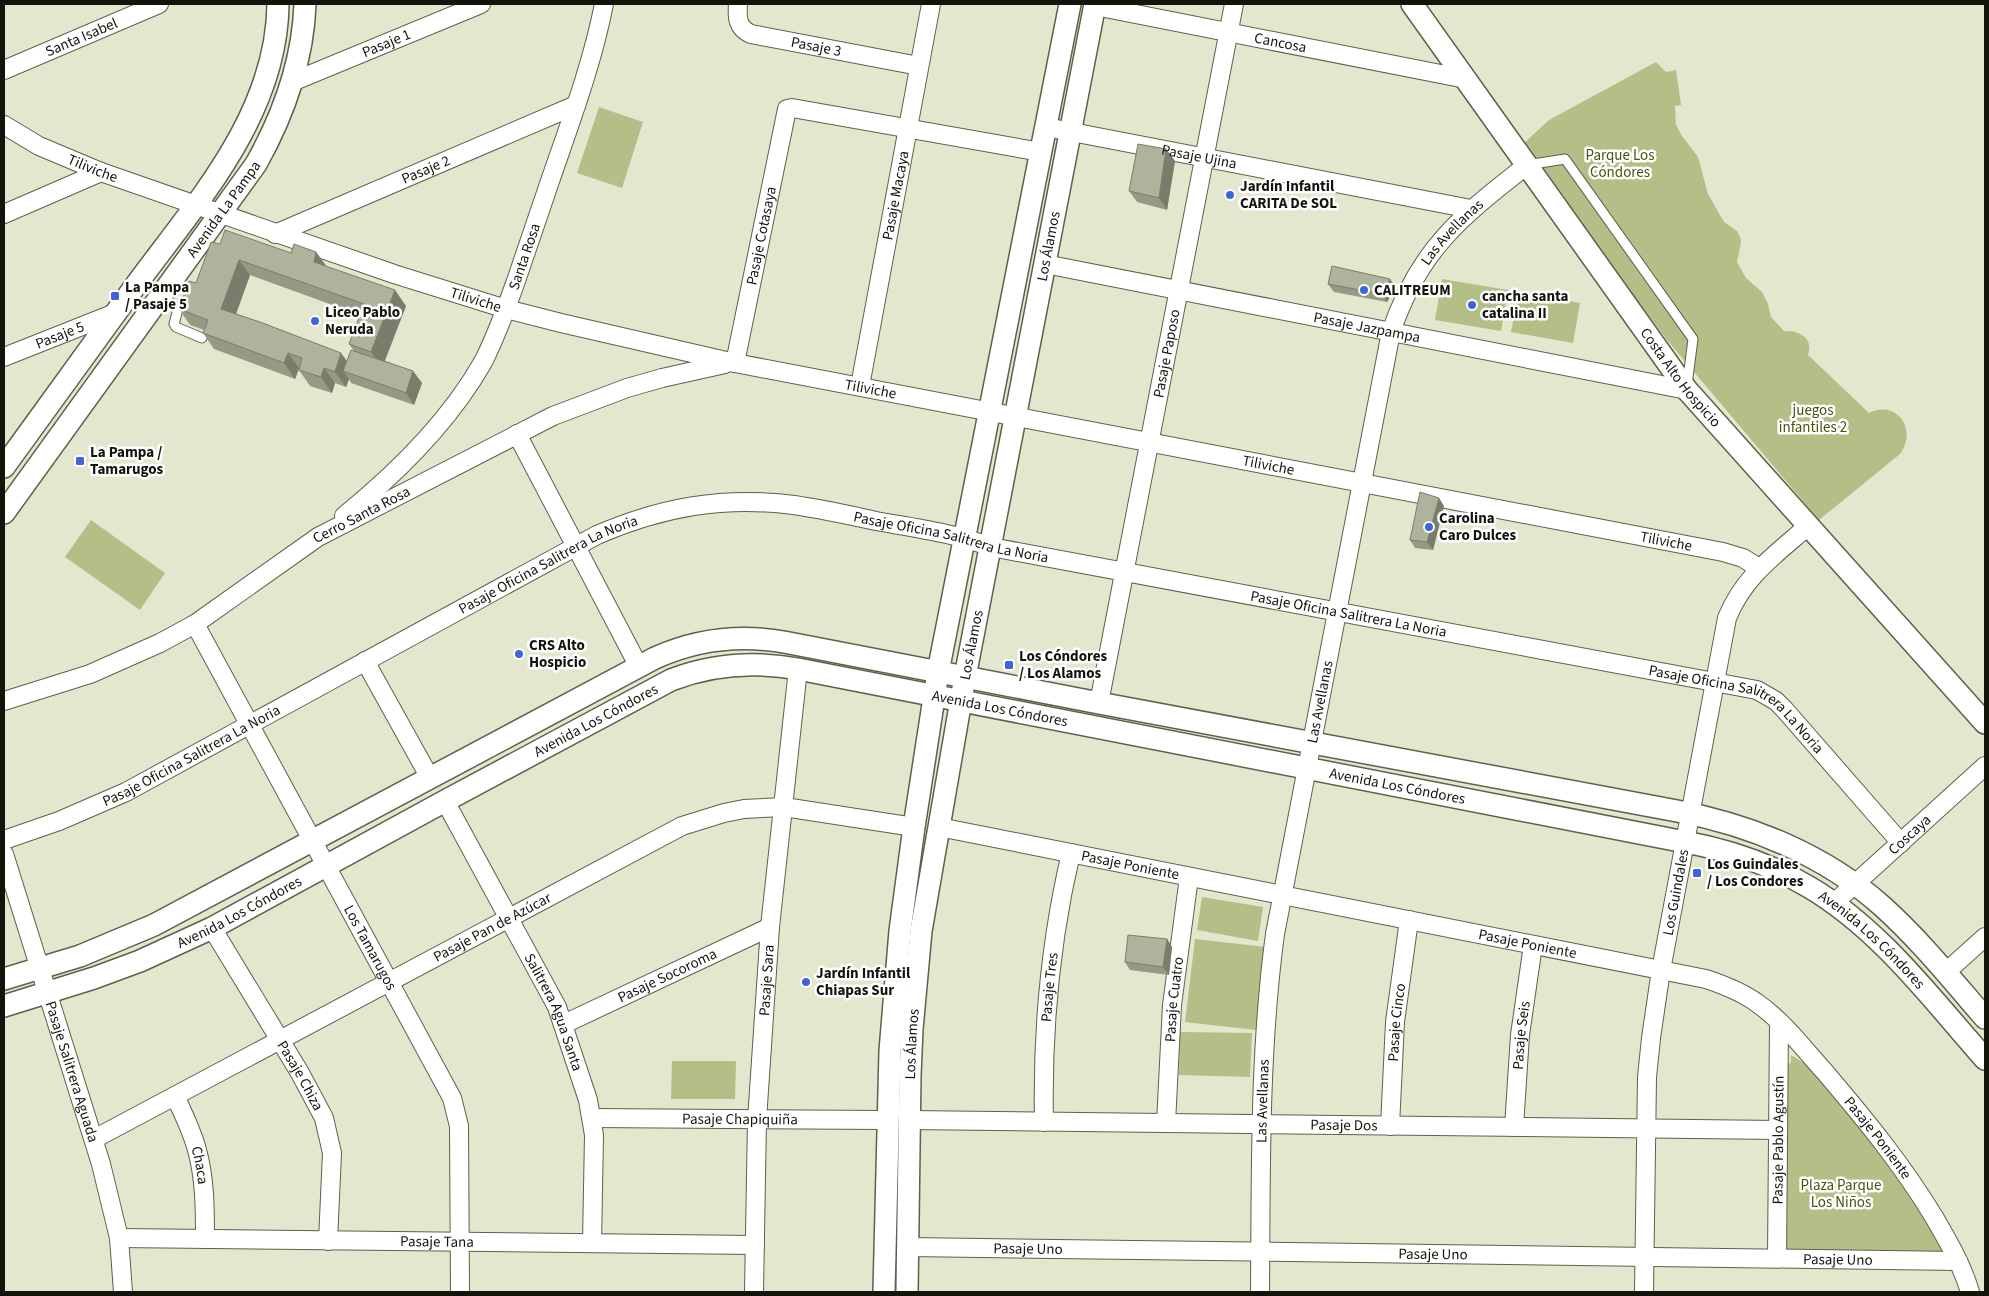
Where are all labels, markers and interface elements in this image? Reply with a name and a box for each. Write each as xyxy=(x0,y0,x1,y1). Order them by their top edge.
street label: Santa Isabel xyxy=(42,13,121,62)
street label: Pasaje 1 xyxy=(359,24,414,63)
street label: Cancosa xyxy=(1252,28,1308,58)
street label: Pasaje 3 xyxy=(789,32,843,62)
street label: Pasaje Ujina xyxy=(1160,140,1239,175)
park label: Parque Los Cóndores xyxy=(1586,145,1654,183)
street label: Tiliviche xyxy=(64,149,121,188)
street label: Pasaje Macaya xyxy=(877,149,915,242)
street label: Pasaje 2 xyxy=(398,150,453,190)
street label: Avenida La Pampa xyxy=(182,157,266,262)
place label: Jardín Infantil CARITA De SOL xyxy=(1240,176,1337,214)
street label: Pasaje Cotasaya xyxy=(741,184,782,287)
marker: Jardín Infantil CARITA De SOL xyxy=(1224,189,1236,201)
street label: Las Avellanas xyxy=(1416,195,1488,270)
street label: Los Álamos xyxy=(1032,209,1066,283)
street label: Santa Rosa xyxy=(504,220,546,293)
place label: La Pampa / Pasaje 5 xyxy=(125,277,189,315)
place label: CALITREUM xyxy=(1374,280,1451,301)
street label: Tiliviche xyxy=(447,282,504,318)
marker: CALITREUM xyxy=(1358,284,1370,296)
place label: cancha santa catalina II xyxy=(1482,286,1568,324)
marker: La Pampa / Pasaje 5 xyxy=(109,290,121,302)
marker: cancha santa catalina II xyxy=(1466,299,1478,311)
place label: Liceo Pablo Neruda xyxy=(325,302,400,340)
street label: Pasaje Paposo xyxy=(1148,307,1186,400)
street label: Pasaje Jazpampa xyxy=(1312,307,1422,348)
marker: Liceo Pablo Neruda xyxy=(309,315,321,327)
street label: Pasaje 5 xyxy=(32,316,88,355)
street label: Costa Alto Hospicio xyxy=(1635,324,1725,432)
street label: Tiliviche xyxy=(843,374,898,405)
park label: juegos infantiles 2 xyxy=(1779,400,1847,438)
place label: La Pampa / Tamarugos xyxy=(90,442,164,480)
street label: Tiliviche xyxy=(1241,450,1296,481)
marker: La Pampa / Tamarugos xyxy=(74,455,86,467)
street label: Cerro Santa Rosa xyxy=(308,481,414,549)
street label: Pasaje Oficina Salitrera La Noria xyxy=(852,506,1050,569)
place label: Carolina Caro Dulces xyxy=(1439,508,1516,546)
street label: Pasaje Oficina Salitrera La Noria xyxy=(455,510,641,620)
marker: Carolina Caro Dulces xyxy=(1423,521,1435,533)
street label: Tiliviche xyxy=(1638,526,1694,557)
street label: Pasaje Oficina Salitrera La Noria xyxy=(1249,586,1448,643)
street label: Los Álamos xyxy=(955,608,989,682)
place label: CRS Alto Hospicio xyxy=(529,635,586,673)
place label: Los Cóndores / Los Alamos xyxy=(1019,646,1108,684)
marker: CRS Alto Hospicio xyxy=(513,648,525,660)
marker: Los Cóndores / Los Alamos xyxy=(1003,659,1015,671)
street label: Las Avellanas xyxy=(1302,659,1338,745)
street label: Pasaje Oficina Salitrera La Noria xyxy=(1647,660,1828,758)
street label: Avenida Los Cóndores xyxy=(530,679,662,762)
street label: Avenida Los Cóndores xyxy=(930,685,1070,732)
street label: Pasaje Oficina Salitrera La Noria xyxy=(99,700,284,812)
street label: Avenida Los Cóndores xyxy=(1328,763,1467,810)
street label: Coscaya xyxy=(1884,810,1936,860)
street label: Pasaje Poniente xyxy=(1079,845,1181,885)
street label: Los Guindales xyxy=(1658,848,1694,937)
place label: Los Guindales / Los Condores xyxy=(1707,854,1804,892)
marker: Los Guindales / Los Condores xyxy=(1691,867,1703,879)
street label: Avenida Los Cóndores xyxy=(174,871,306,954)
street label: Avenida Los Cóndores xyxy=(1814,886,1930,994)
street label: Pasaje Pan de Azúcar xyxy=(430,887,556,968)
street label: Los Tamarugos xyxy=(338,901,402,994)
street label: Pasaje Poniente xyxy=(1477,924,1578,964)
street label: Pasaje Socoroma xyxy=(614,943,720,1008)
street label: Pasaje Sara xyxy=(754,944,780,1017)
street label: Salitrera Agua Santa xyxy=(519,950,588,1074)
street label: Pasaje Tres xyxy=(1036,951,1064,1023)
street label: Pasaje Cuatro xyxy=(1160,955,1189,1043)
place label: Jardín Infantil Chiapas Sur xyxy=(816,963,911,1001)
marker: Jardín Infantil Chiapas Sur xyxy=(800,976,812,988)
street label: Pasaje Cinco xyxy=(1383,982,1411,1062)
street label: Pasaje Salitrera Aguada xyxy=(40,998,104,1145)
street label: Pasaje Seis xyxy=(1508,1000,1536,1070)
street label: Los Álamos xyxy=(900,1008,925,1080)
street label: Pasaje Chiza xyxy=(272,1037,328,1114)
street label: Las Avellanas xyxy=(1251,1059,1275,1143)
street label: Pasaje Pablo Agustín xyxy=(1767,1075,1790,1205)
street label: Pasaje Poniente xyxy=(1839,1092,1916,1184)
street label: Pasaje Chapiquiña xyxy=(682,1109,798,1130)
street label: Pasaje Dos xyxy=(1310,1115,1378,1136)
street label: Chaca xyxy=(185,1144,213,1186)
park label: Plaza Parque Los Niños xyxy=(1801,1175,1881,1213)
street label: Pasaje Tana xyxy=(400,1231,474,1253)
street label: Pasaje Uno xyxy=(993,1238,1063,1260)
street label: Pasaje Uno xyxy=(1398,1244,1468,1265)
street label: Pasaje Uno xyxy=(1803,1249,1873,1271)

